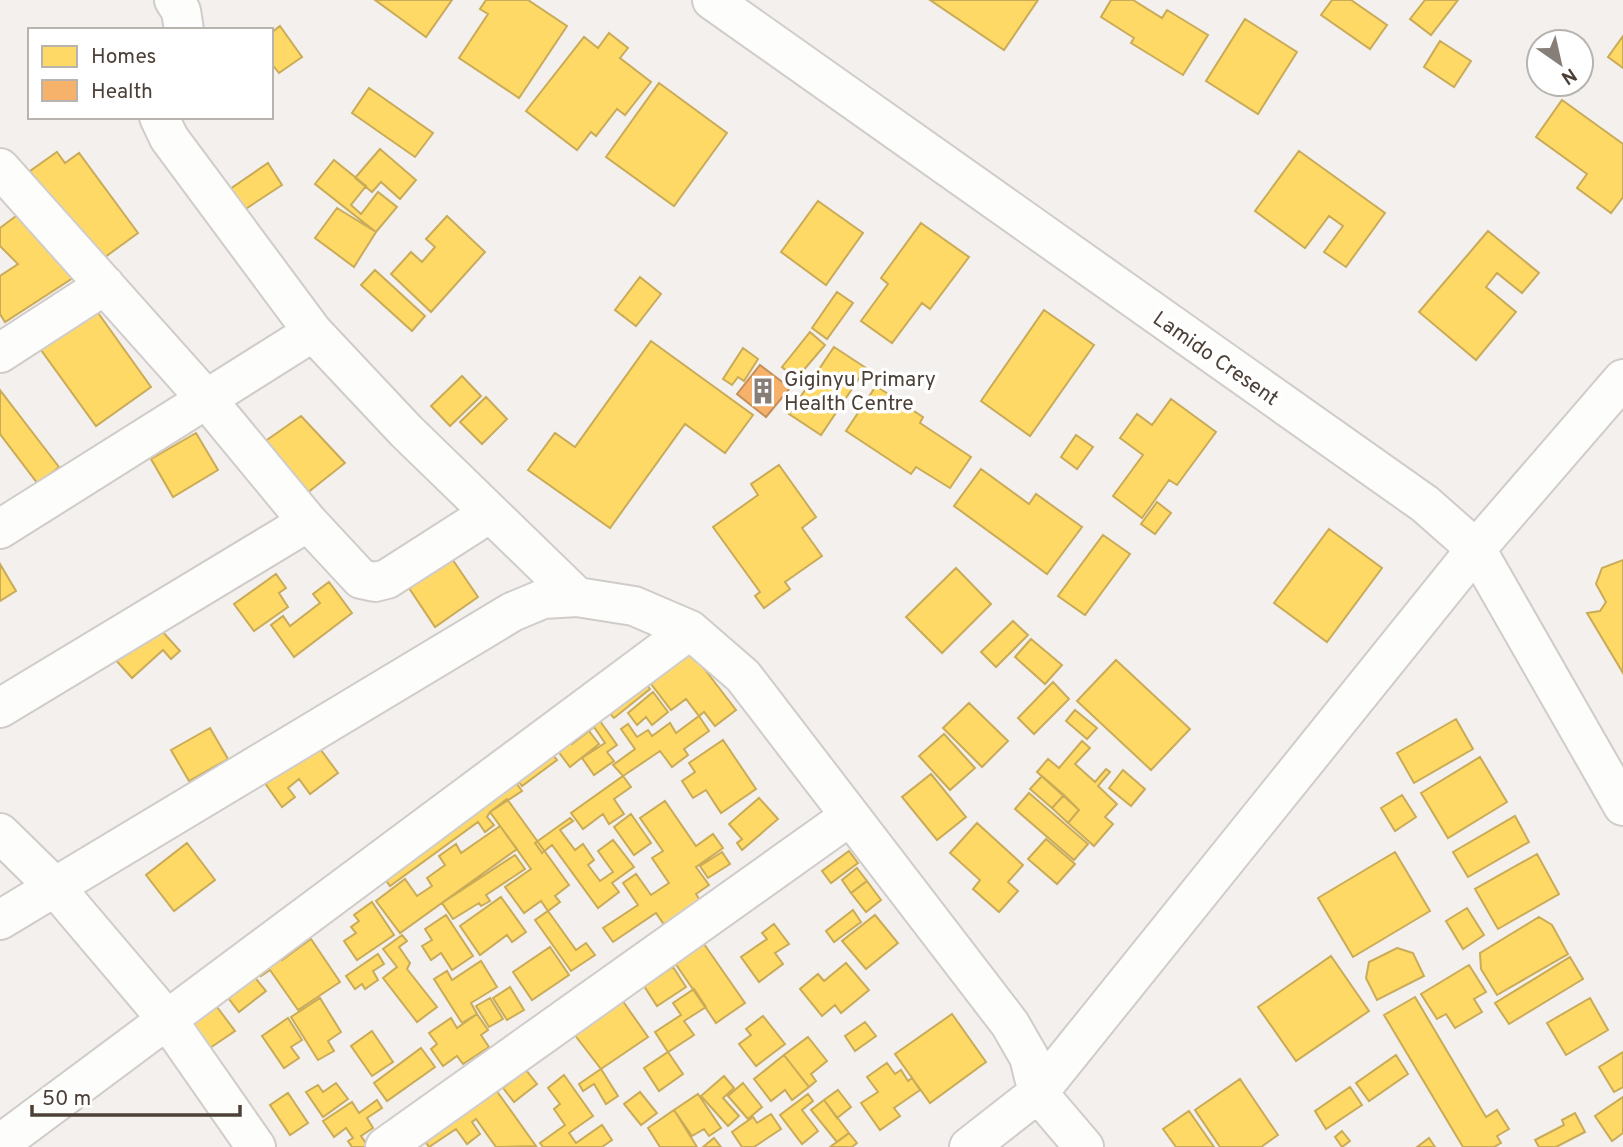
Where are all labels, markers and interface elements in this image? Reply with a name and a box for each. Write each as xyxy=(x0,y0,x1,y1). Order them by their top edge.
legend xyxy=(28,28,273,119)
north arrow xyxy=(1525,28,1595,98)
text: Homes xyxy=(91,44,156,71)
text: N xyxy=(1556,62,1581,89)
text: Health xyxy=(91,79,153,106)
street label: Lamido Cresent xyxy=(1147,306,1283,413)
place label: Giginyu Primary Health Centre xyxy=(784,367,936,418)
building icon: Giginyu Primary Health Centre xyxy=(748,376,778,406)
scale bar xyxy=(32,1074,240,1118)
text: 50 m xyxy=(42,1086,91,1113)

